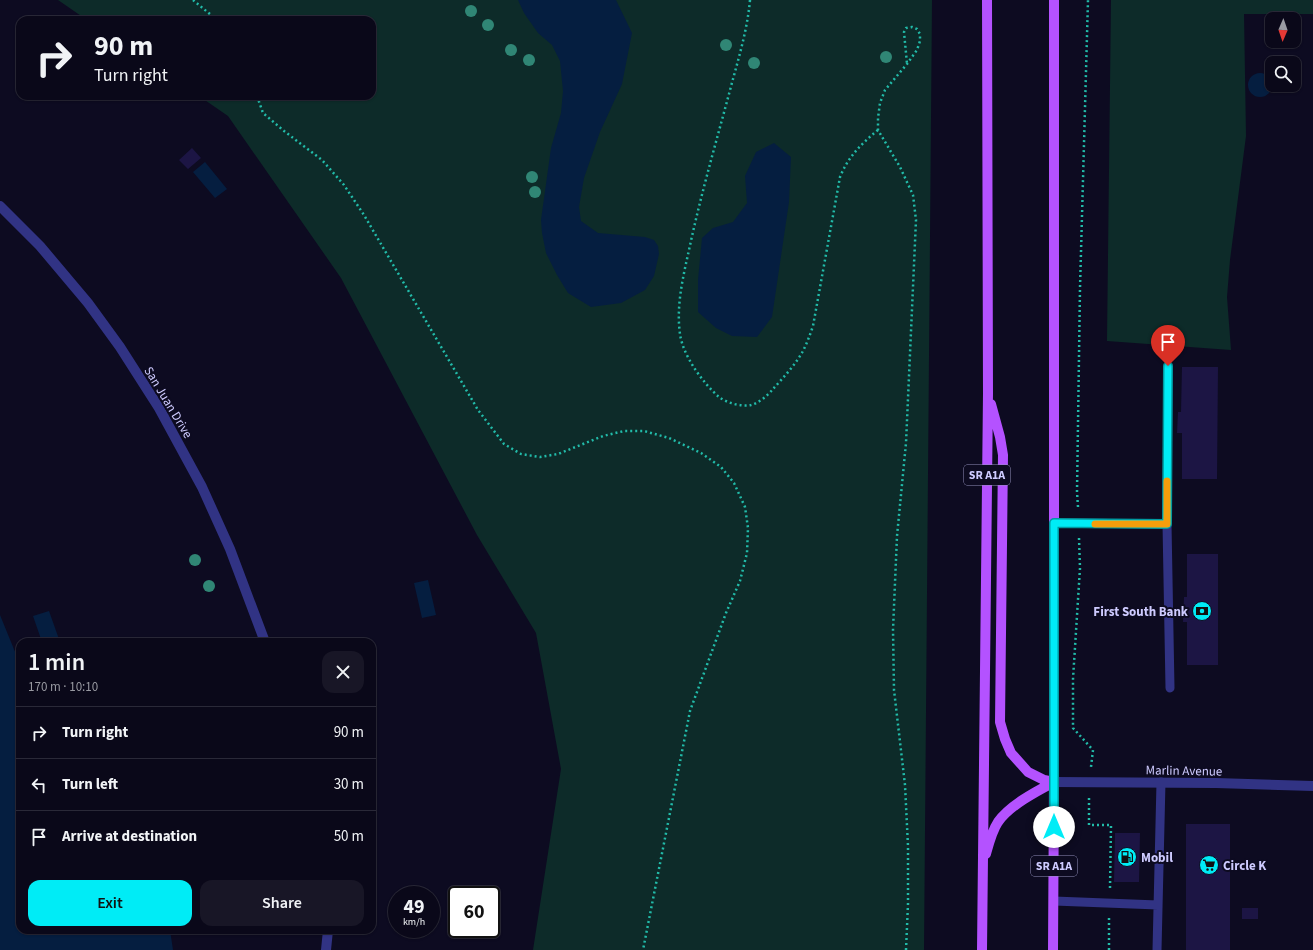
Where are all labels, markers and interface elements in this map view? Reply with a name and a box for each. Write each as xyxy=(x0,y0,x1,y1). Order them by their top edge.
north arrow xyxy=(1265,12,1301,48)
map controls xyxy=(1265,12,1301,92)
text: 90 m xyxy=(94,26,153,66)
icon: right xyxy=(28,32,80,84)
button: search xyxy=(1265,56,1301,92)
text: Turn right xyxy=(94,63,168,88)
pin xyxy=(1151,325,1185,366)
icon: arrive xyxy=(1157,331,1179,353)
street label: San Juan Drive xyxy=(140,363,197,442)
road number: SR A1A xyxy=(964,465,1010,485)
bank icon: First South Bank xyxy=(1191,600,1213,622)
place label: First South Bank xyxy=(1093,603,1189,621)
text: 1 min xyxy=(28,645,85,680)
button: close xyxy=(322,651,364,693)
text: 170 m · 10:10 xyxy=(28,678,98,696)
icon: right xyxy=(28,722,50,744)
text: Turn right xyxy=(62,722,128,743)
text: 90 m xyxy=(334,722,364,743)
street label: Marlin Avenue xyxy=(1145,761,1223,781)
icon: left xyxy=(28,774,50,796)
text: Turn left xyxy=(62,774,118,795)
text: 30 m xyxy=(334,774,364,795)
position arrow xyxy=(1033,806,1075,848)
icon: arrive xyxy=(28,826,50,848)
text: Arrive at destination xyxy=(62,826,197,847)
text: 50 m xyxy=(334,826,364,847)
fuel station icon: Mobil xyxy=(1116,846,1138,868)
place label: Mobil xyxy=(1141,849,1173,867)
supermarket icon: Circle K xyxy=(1198,854,1220,876)
road number: SR A1A xyxy=(1031,856,1077,876)
place label: Circle K xyxy=(1223,857,1267,875)
button: Exit xyxy=(28,880,192,926)
button: Share xyxy=(200,880,364,926)
speed limit sign: 60 xyxy=(448,886,500,938)
text: 49 xyxy=(403,893,425,921)
text: km/h xyxy=(403,915,425,929)

